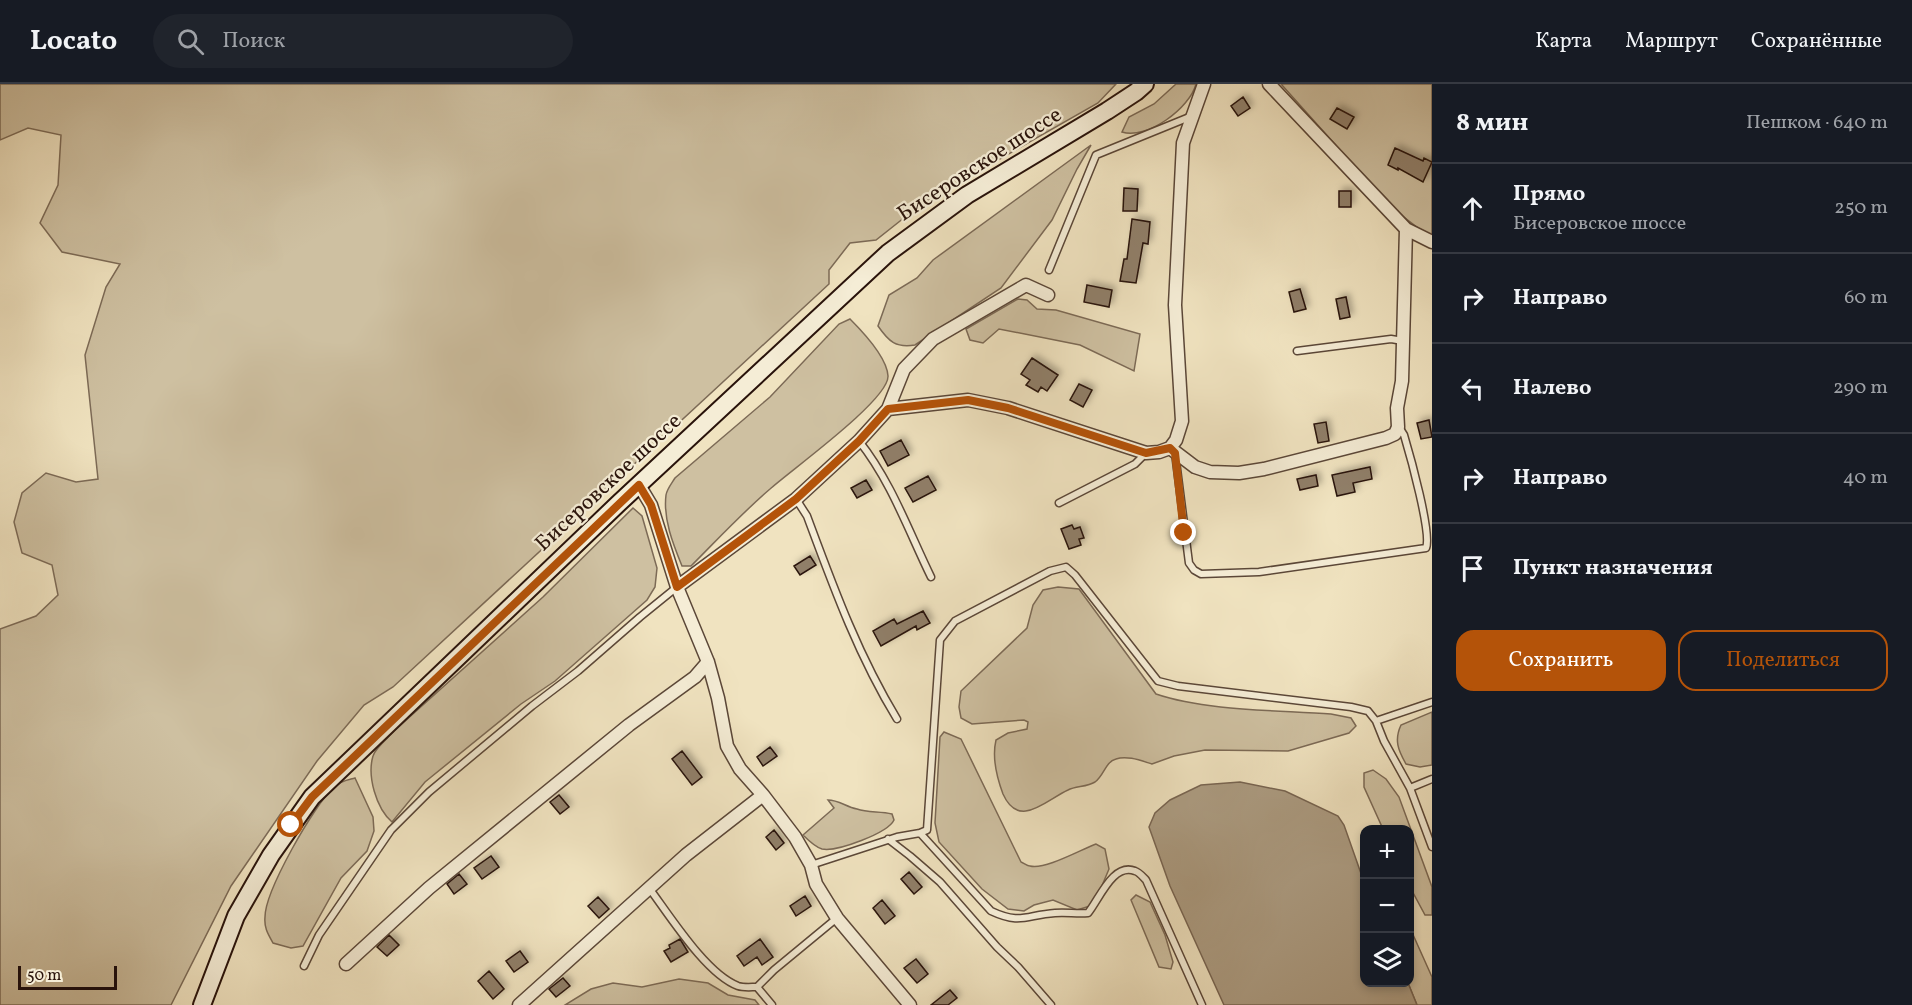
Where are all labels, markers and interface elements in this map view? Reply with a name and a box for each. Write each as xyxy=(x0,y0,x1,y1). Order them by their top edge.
search box xyxy=(153,14,573,68)
text: Locato xyxy=(30,22,117,61)
icon: search xyxy=(174,25,207,58)
text: Поиск xyxy=(222,26,285,57)
text: Карта xyxy=(1535,27,1592,56)
text: Маршрут xyxy=(1625,27,1718,56)
text: Сохранённые xyxy=(1751,27,1882,56)
street label: Бисеровское шоссе xyxy=(892,100,1068,230)
text: 8 мин xyxy=(1456,105,1528,141)
text: Пешком · 640 m xyxy=(1746,109,1888,137)
text: Прямо xyxy=(1513,179,1585,210)
icon: ahead xyxy=(1456,192,1489,225)
text: 250 m xyxy=(1834,194,1888,222)
text: Бисеровское шоссе xyxy=(1513,210,1686,238)
icon: right xyxy=(1456,282,1489,315)
text: Направо xyxy=(1513,283,1607,314)
text: 60 m xyxy=(1844,284,1888,312)
icon: left xyxy=(1456,372,1489,405)
text: Налево xyxy=(1513,373,1592,404)
text: 290 m xyxy=(1833,374,1888,402)
street label: Бисеровское шоссе xyxy=(529,407,689,559)
icon: right xyxy=(1456,462,1489,495)
text: Направо xyxy=(1513,463,1607,494)
text: 40 m xyxy=(1843,464,1888,492)
route end xyxy=(1170,519,1196,545)
icon: arrive xyxy=(1456,552,1489,585)
text: Пункт назначения xyxy=(1513,553,1713,584)
button: Сохранить xyxy=(1456,630,1666,691)
button: Поделиться xyxy=(1678,630,1888,691)
route start xyxy=(277,811,303,837)
map controls xyxy=(1360,825,1414,987)
button: + xyxy=(1360,825,1414,879)
button: − xyxy=(1360,879,1414,933)
button: layers xyxy=(1360,933,1414,987)
scale bar xyxy=(18,963,117,990)
text: 50 m xyxy=(27,965,61,987)

